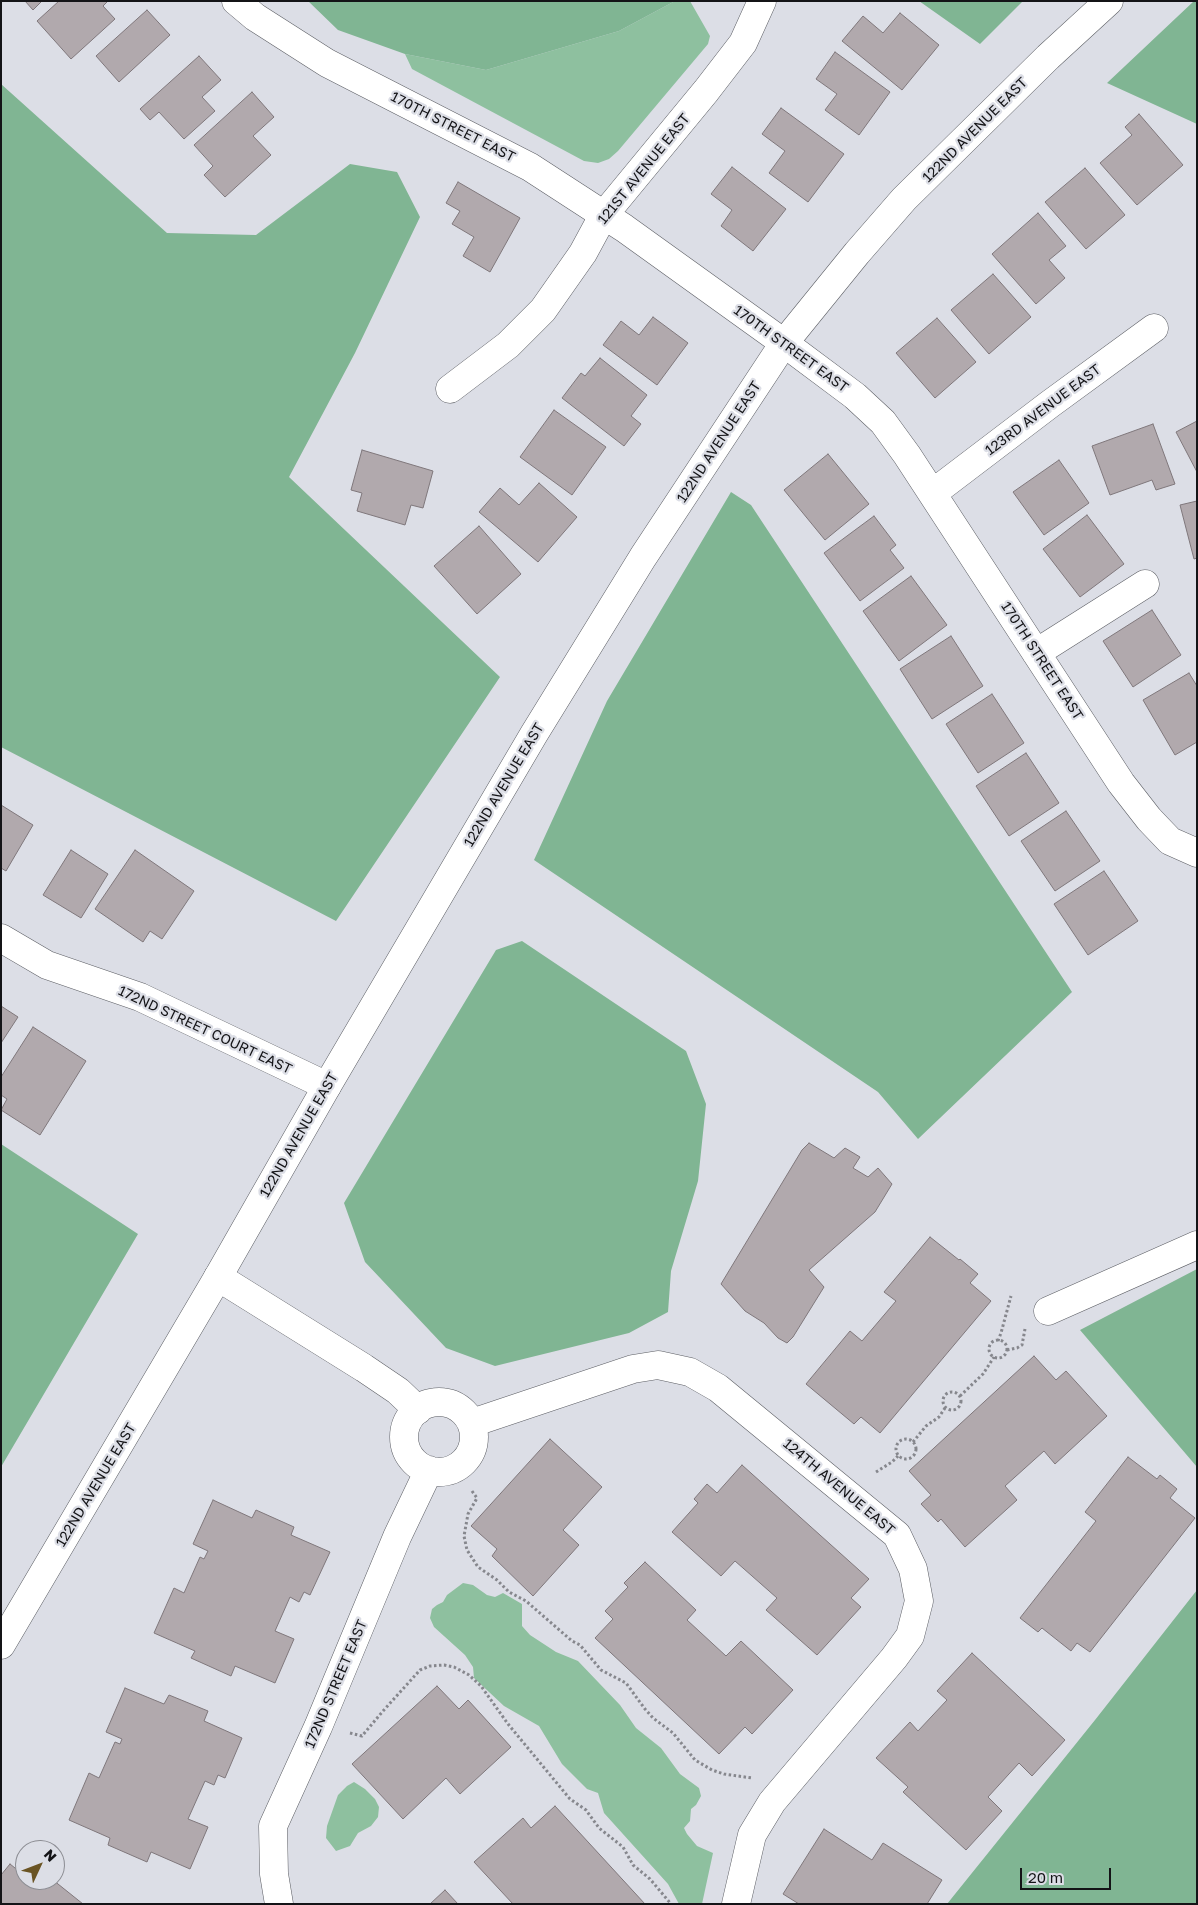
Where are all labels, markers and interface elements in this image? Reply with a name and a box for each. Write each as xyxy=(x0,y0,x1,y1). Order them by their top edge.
street label: 122ND AVENUE EAST xyxy=(919,74,1031,186)
street label: 170TH STREET EAST xyxy=(388,88,518,166)
street label: 121ST AVENUE EAST xyxy=(594,111,694,227)
street label: 170TH STREET EAST xyxy=(730,302,852,396)
street label: 123RD AVENUE EAST xyxy=(982,361,1104,459)
street label: 122ND AVENUE EAST xyxy=(674,378,764,506)
street label: 170TH STREET EAST xyxy=(998,599,1086,723)
street label: 122ND AVENUE EAST xyxy=(460,720,548,850)
street label: 172ND STREET COURT EAST xyxy=(116,982,294,1078)
street label: 122ND AVENUE EAST xyxy=(256,1070,342,1200)
street label: 122ND AVENUE EAST xyxy=(52,1420,140,1550)
street label: 124TH AVENUE EAST xyxy=(780,1435,898,1539)
street label: 172ND STREET EAST xyxy=(301,1617,371,1751)
north arrow xyxy=(15,1840,65,1890)
text: N xyxy=(41,1845,60,1865)
scale bar xyxy=(1023,1858,1114,1890)
text: 20 m xyxy=(1028,1868,1063,1886)

